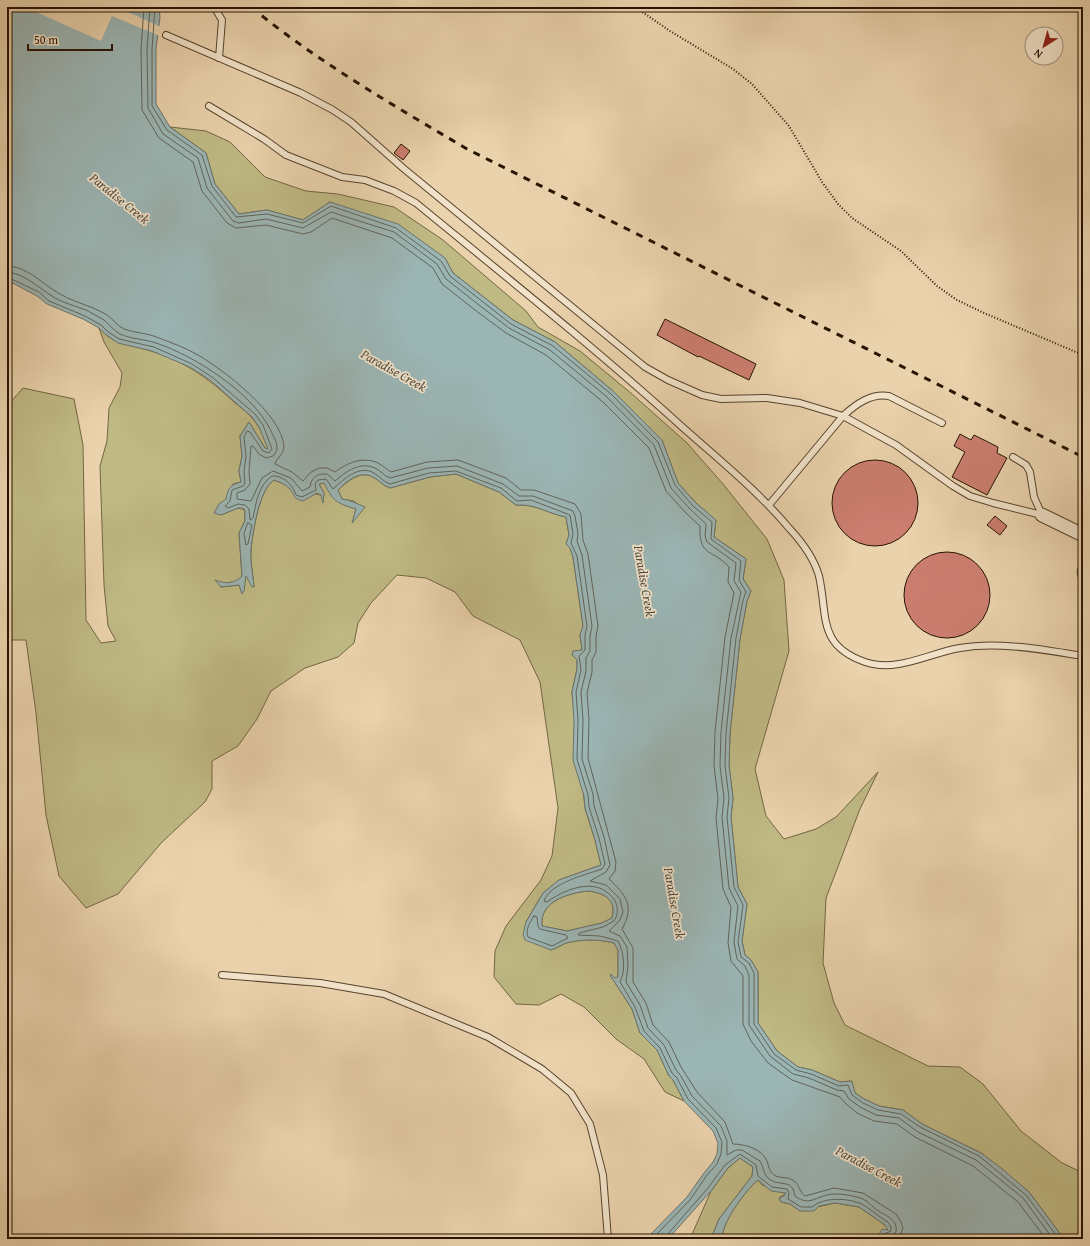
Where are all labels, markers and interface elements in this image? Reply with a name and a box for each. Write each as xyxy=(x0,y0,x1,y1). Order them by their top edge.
scale bar xyxy=(28,26,112,52)
north arrow xyxy=(1024,26,1064,66)
text: 50 m xyxy=(34,31,58,48)
text: N xyxy=(1030,45,1046,63)
water label: Paradise Creek xyxy=(85,168,154,229)
water label: Paradise Creek xyxy=(357,344,430,396)
water label: Paradise Creek xyxy=(629,543,660,618)
water label: Paradise Creek xyxy=(659,865,690,940)
water label: Paradise Creek xyxy=(832,1141,905,1192)

